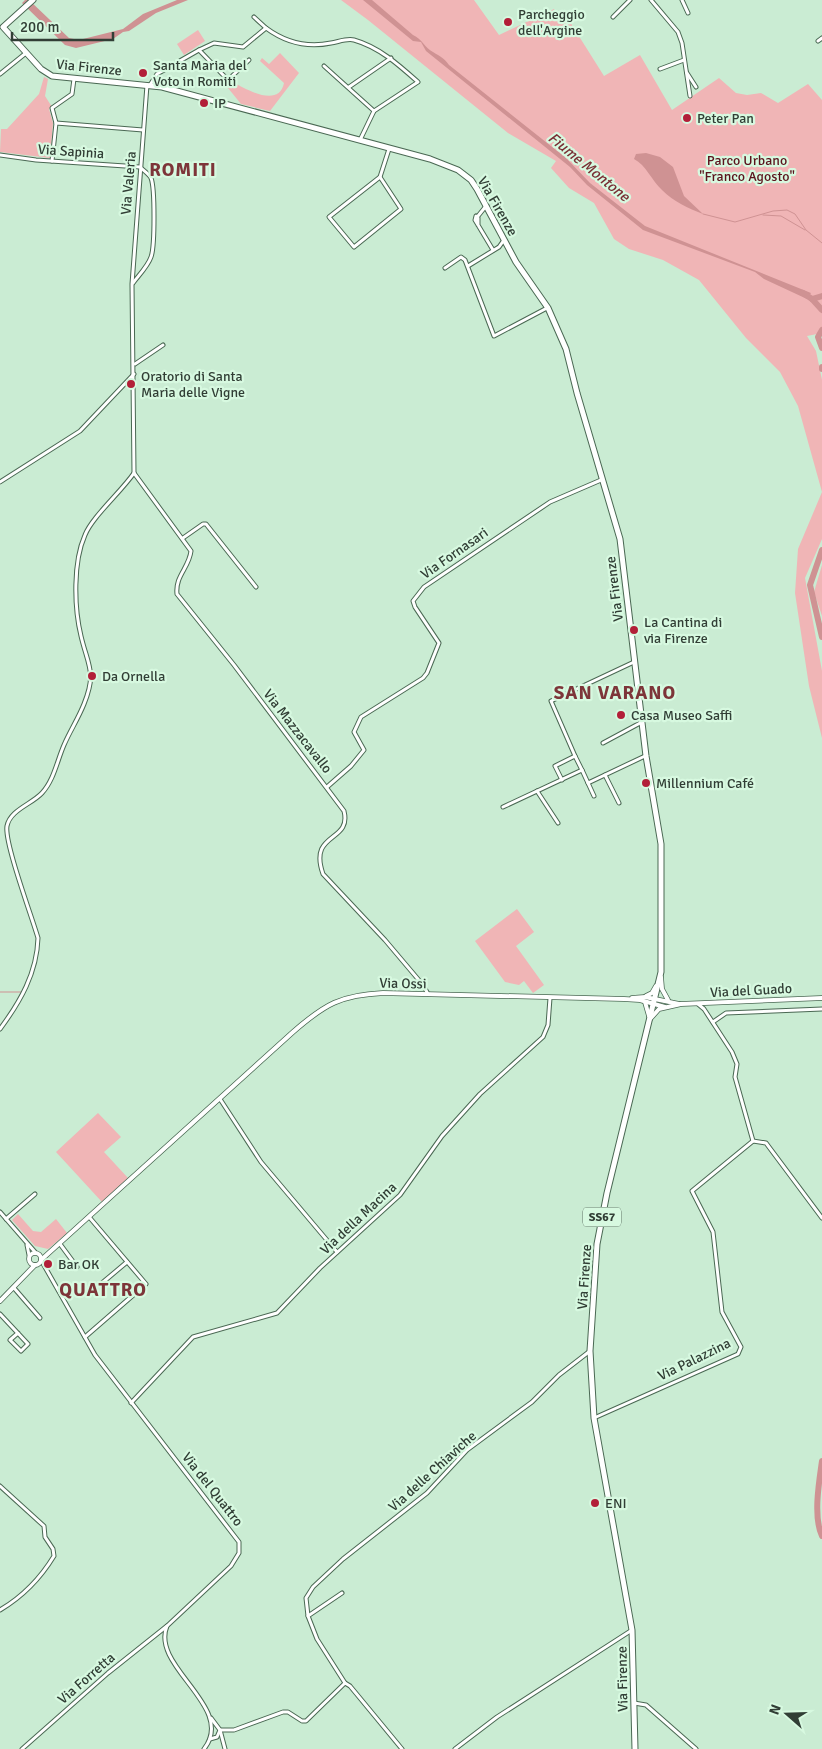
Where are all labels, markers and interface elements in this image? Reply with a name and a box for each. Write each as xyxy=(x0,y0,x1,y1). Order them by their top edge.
place label: Parcheggio dell'Argine xyxy=(518,6,585,39)
scale bar xyxy=(12,10,114,42)
marker: Parcheggio dell'Argine xyxy=(502,16,514,28)
text: 200 m xyxy=(20,18,60,36)
street label: Via Firenze xyxy=(55,56,123,79)
place label: Santa Maria del Voto in Romiti xyxy=(153,57,247,90)
marker: Santa Maria del Voto in Romiti xyxy=(137,67,149,79)
place label: IP xyxy=(214,95,226,112)
marker: IP xyxy=(198,97,210,109)
place label: Peter Pan xyxy=(697,110,754,127)
marker: Peter Pan xyxy=(681,112,693,124)
water label: Fiume Montone xyxy=(545,129,635,206)
street label: Via Sapinia xyxy=(37,141,105,162)
street label: Via Valeria xyxy=(117,150,140,216)
park label: Parco Urbano "Franco Agosto" xyxy=(699,152,795,185)
district label: ROMITI xyxy=(149,158,217,182)
street label: Via Firenze xyxy=(474,174,521,239)
place label: Oratorio di Santa Maria delle Vigne xyxy=(141,368,245,401)
marker: Oratorio di Santa Maria delle Vigne xyxy=(125,378,137,390)
street label: Via Fornasari xyxy=(417,524,491,583)
street label: Via Firenze xyxy=(602,555,627,623)
place label: La Cantina di via Firenze xyxy=(644,614,722,647)
marker: La Cantina di via Firenze xyxy=(628,624,640,636)
place label: Da Ornella xyxy=(102,668,165,685)
marker: Da Ornella xyxy=(86,670,98,682)
district label: SAN VARANO xyxy=(554,681,676,705)
street label: Via Mazzacavallo xyxy=(259,686,336,777)
place label: Casa Museo Saffi xyxy=(631,707,733,724)
marker: Casa Museo Saffi xyxy=(615,709,627,721)
place label: Millennium Café xyxy=(656,775,754,792)
marker: Millennium Café xyxy=(640,777,652,789)
street label: Via Ossi xyxy=(379,975,427,992)
street label: Via del Guado xyxy=(710,980,792,1001)
street label: Via della Macina xyxy=(317,1179,400,1258)
road number: SS67 xyxy=(583,1208,621,1226)
street label: Via Firenze xyxy=(574,1244,595,1310)
place label: Bar OK xyxy=(58,1256,100,1273)
marker: Bar OK xyxy=(42,1258,54,1270)
district label: QUATTRO xyxy=(59,1278,147,1302)
street label: Via Palazzina xyxy=(655,1334,733,1384)
street label: Via delle Chiaviche xyxy=(385,1427,480,1515)
street label: Via del Quattro xyxy=(178,1449,247,1530)
place label: ENI xyxy=(605,1495,627,1512)
marker: ENI xyxy=(589,1497,601,1509)
street label: Via Firenze xyxy=(613,1646,632,1712)
street label: Via Forretta xyxy=(54,1649,118,1708)
north arrow xyxy=(762,1689,812,1739)
text: N xyxy=(766,1702,785,1717)

